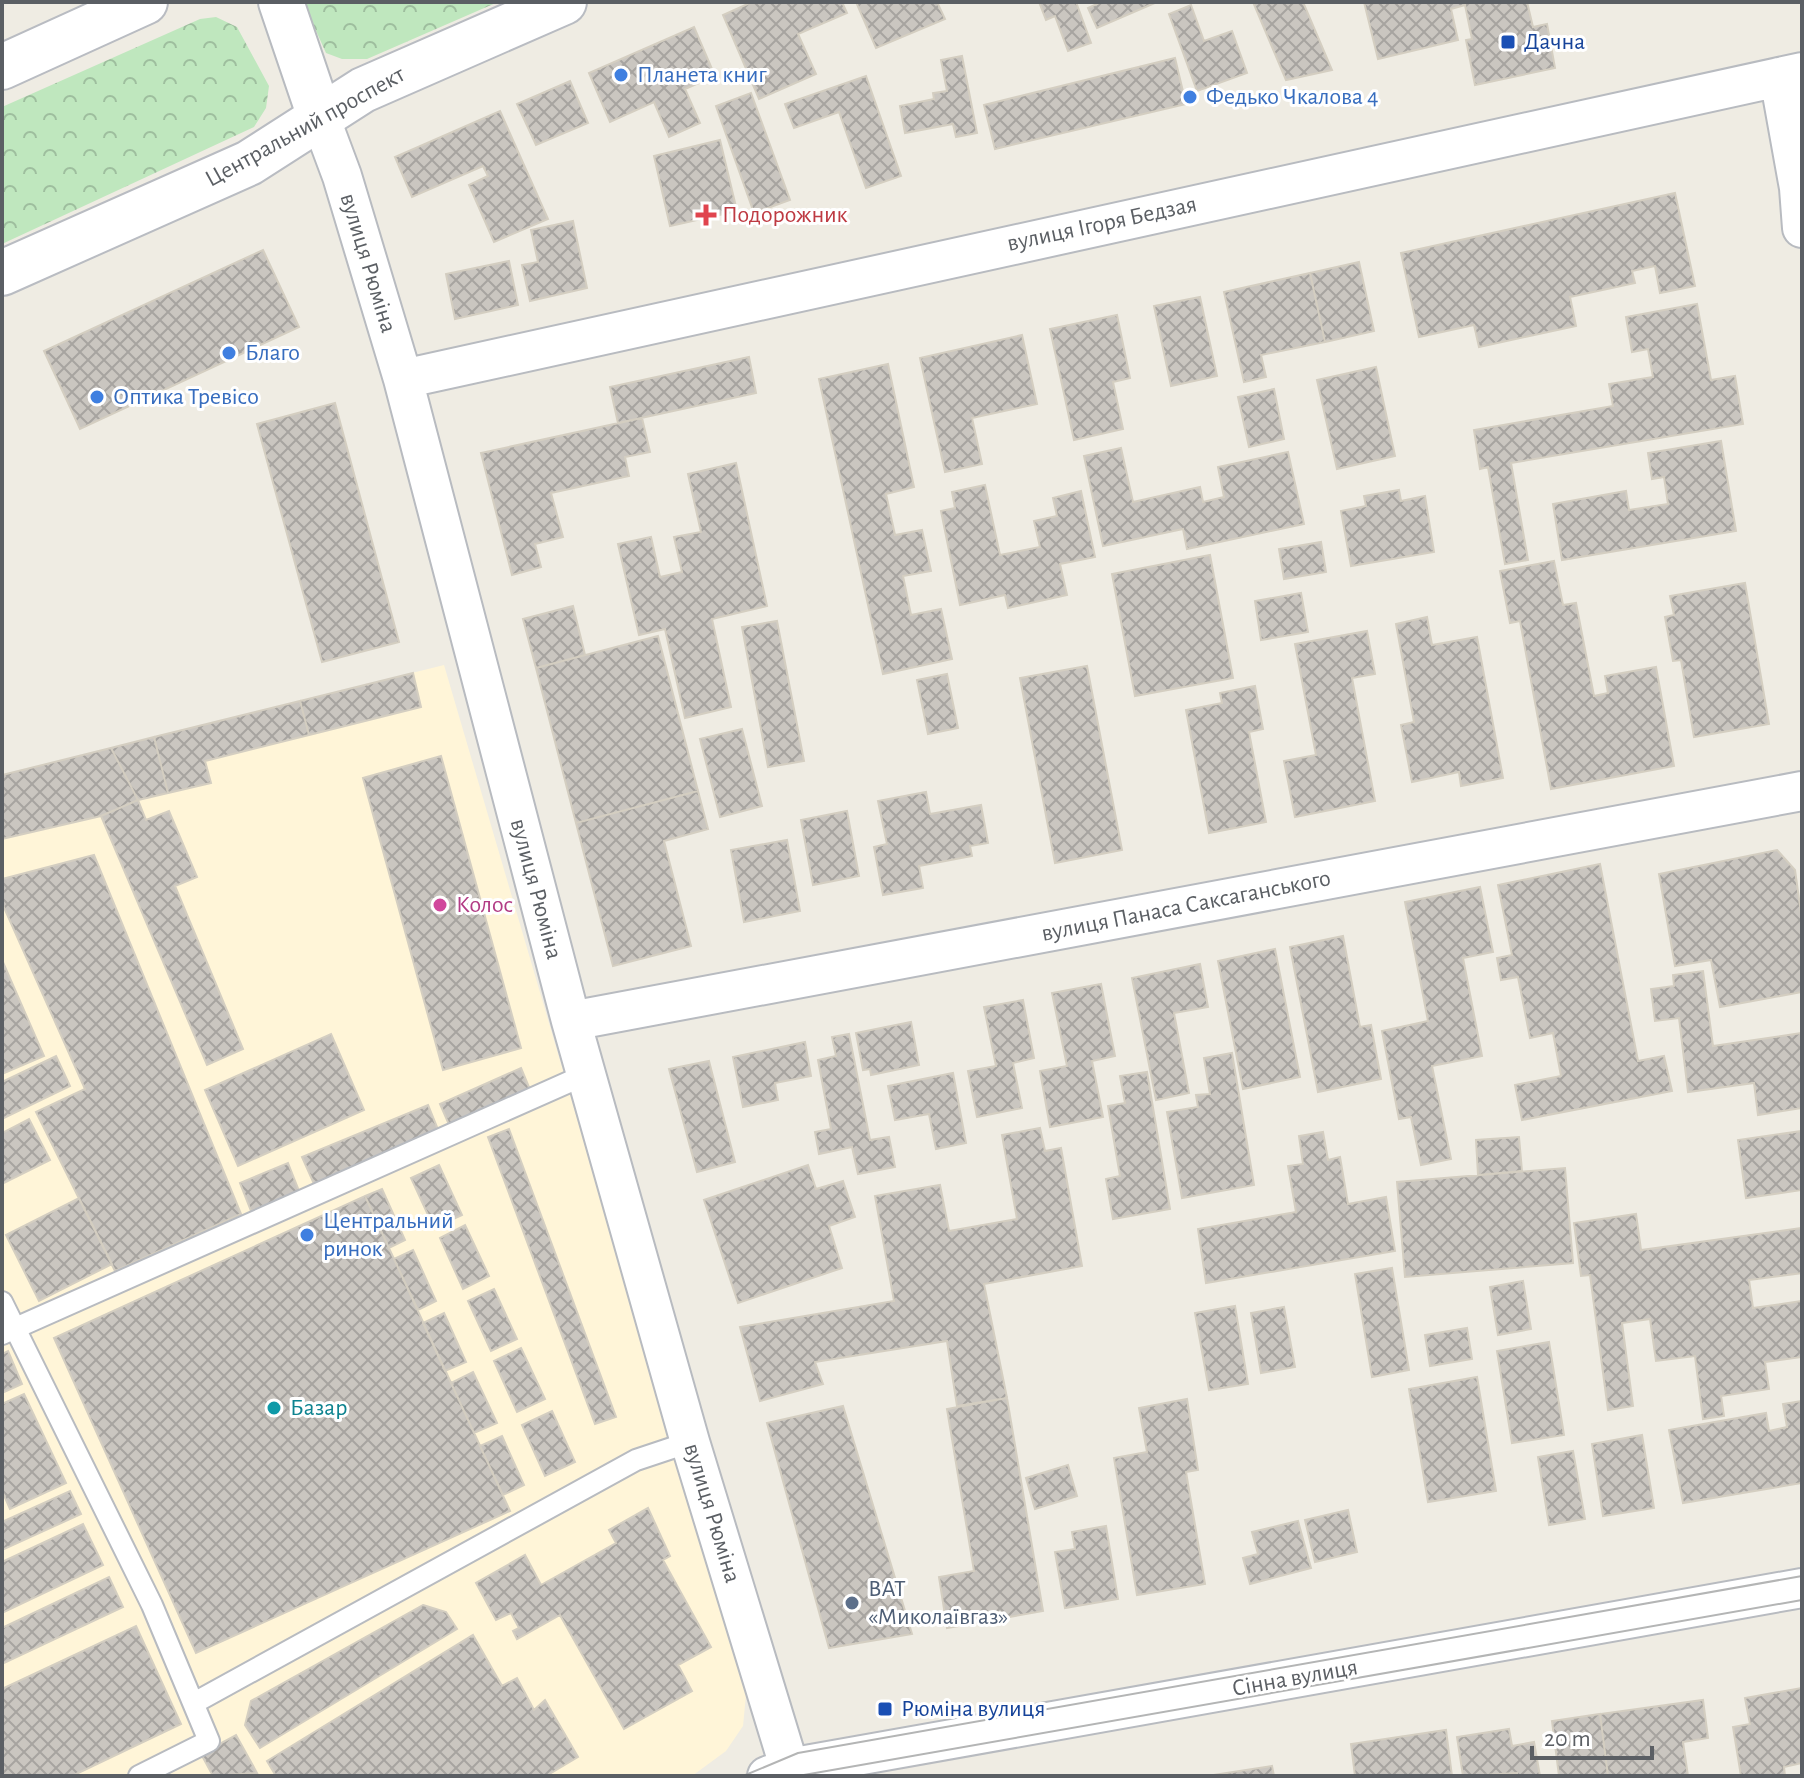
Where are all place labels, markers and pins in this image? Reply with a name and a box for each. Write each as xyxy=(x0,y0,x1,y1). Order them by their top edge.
place label: Дачна xyxy=(1524,30,1585,54)
marker: Дачна xyxy=(1499,33,1517,51)
place label: Планета книг xyxy=(637,63,767,87)
marker: Планета книг xyxy=(612,66,630,84)
place label: Федько Чкалова 4 xyxy=(1206,85,1379,109)
marker: Федько Чкалова 4 xyxy=(1181,88,1199,106)
place label: Подорожник xyxy=(722,203,848,227)
marker: Подорожник xyxy=(697,206,715,224)
place label: Благо xyxy=(245,341,300,365)
marker: Благо xyxy=(220,344,238,362)
place label: Оптика Тревісо xyxy=(113,385,259,409)
marker: Оптика Тревісо xyxy=(88,388,106,406)
place label: Колос xyxy=(456,893,513,917)
marker: Колос xyxy=(431,896,449,914)
place label: Центральний ринок xyxy=(323,1209,454,1261)
marker: Центральний ринок xyxy=(298,1226,316,1244)
place label: Базар xyxy=(290,1396,347,1420)
marker: Базар xyxy=(265,1399,283,1417)
place label: ВАТ «Миколаївгаз» xyxy=(868,1577,1008,1629)
marker: ВАТ «Миколаївгаз» xyxy=(843,1594,861,1612)
place label: Рюміна вулиця xyxy=(901,1697,1046,1721)
marker: Рюміна вулиця xyxy=(876,1700,894,1718)

